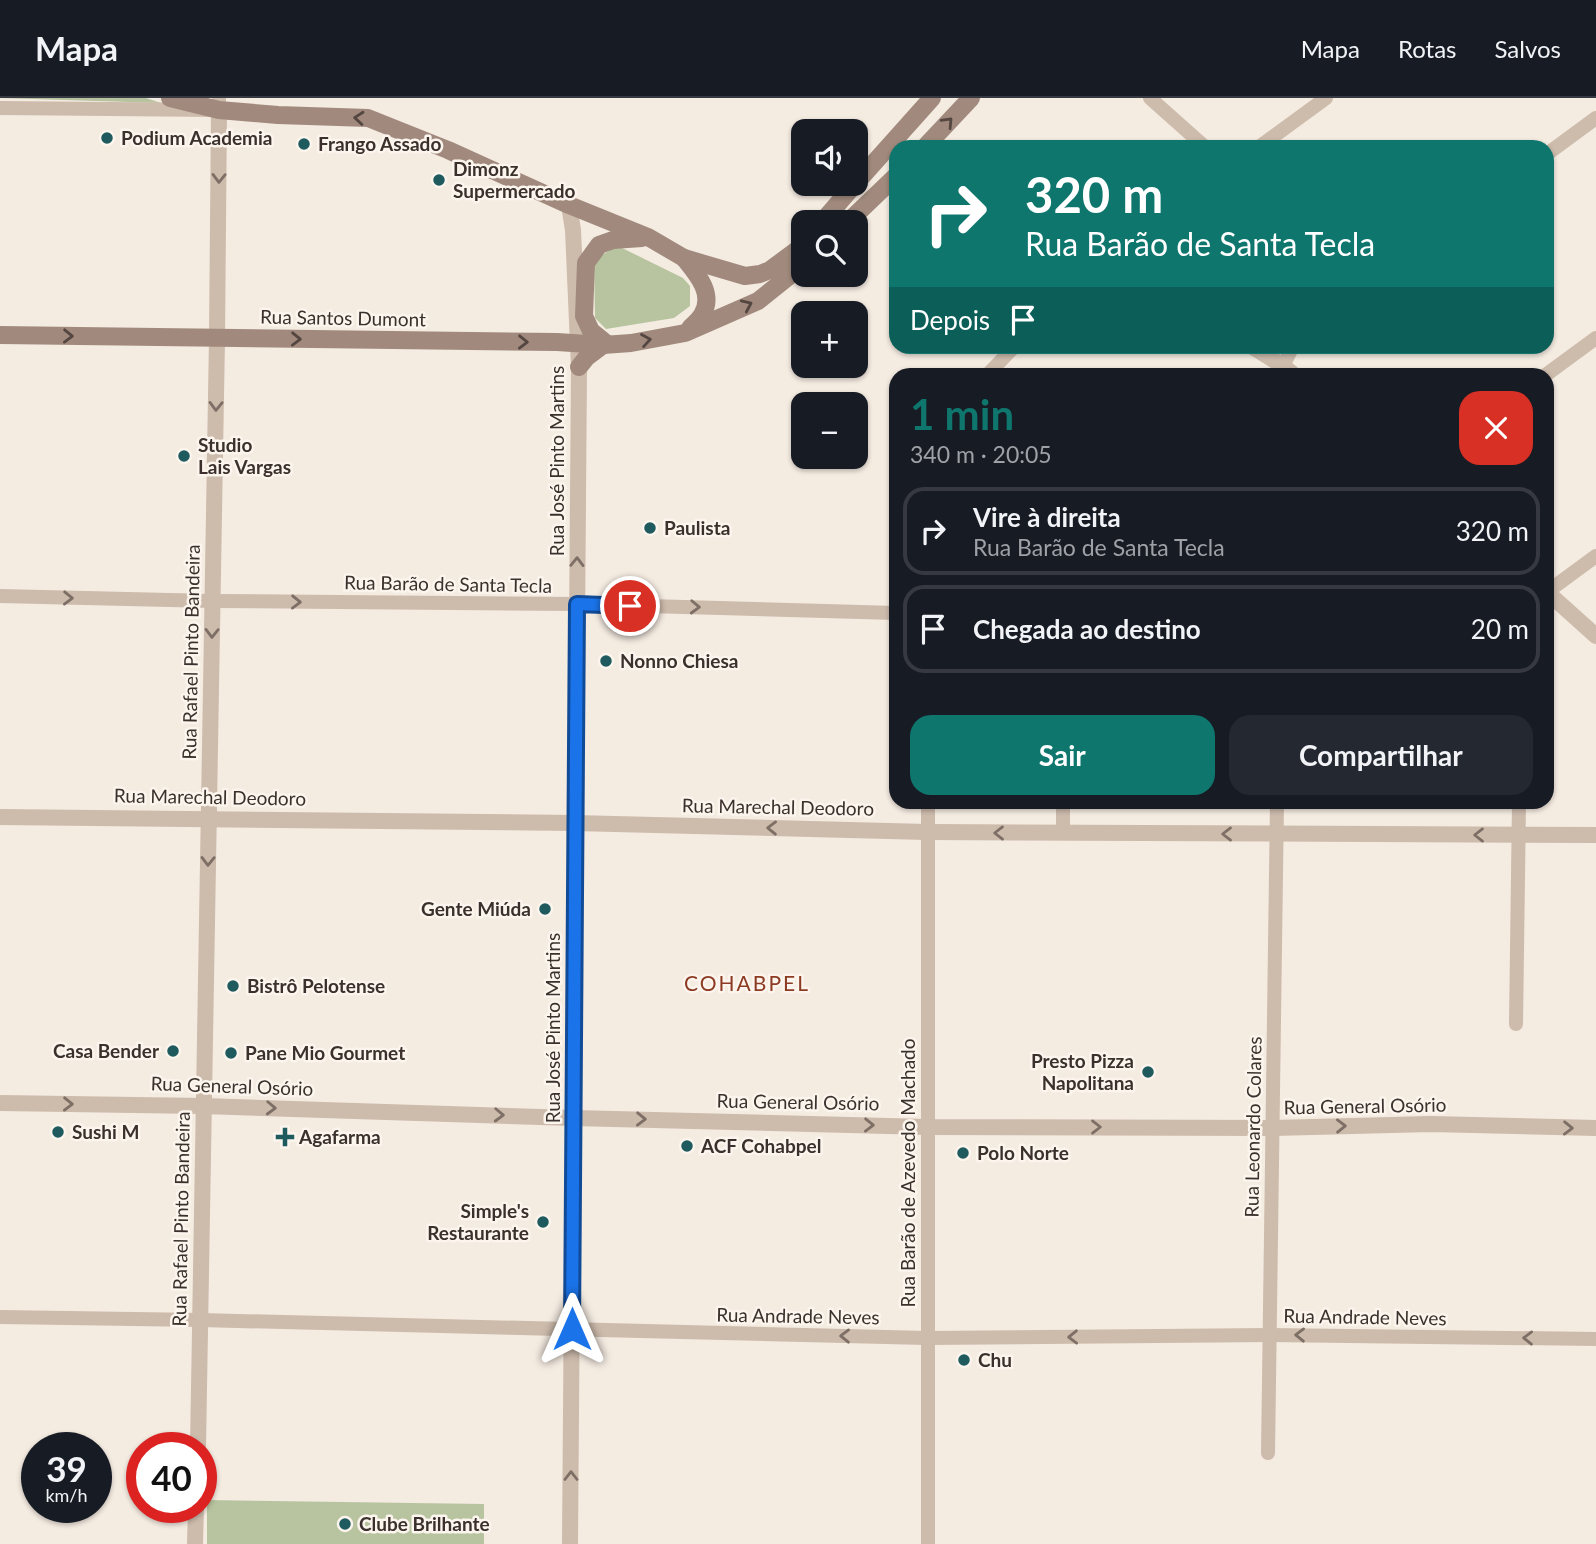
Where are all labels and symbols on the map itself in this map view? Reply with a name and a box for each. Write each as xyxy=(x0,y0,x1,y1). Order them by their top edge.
one-way arrow xyxy=(353,111,364,126)
one-way arrow xyxy=(939,118,952,131)
place label: Podium Academia xyxy=(121,126,273,149)
marker: Podium Academia xyxy=(99,130,115,146)
place label: Frango Assado xyxy=(318,132,441,155)
marker: Frango Assado xyxy=(296,136,312,152)
place label: Dimonz Supermercado xyxy=(453,157,575,202)
marker: Dimonz Supermercado xyxy=(431,172,447,188)
one-way arrow xyxy=(211,173,227,184)
one-way arrow xyxy=(740,299,752,313)
street label: Rua Santos Dumont xyxy=(260,305,426,330)
one-way arrow xyxy=(63,328,74,344)
one-way arrow xyxy=(291,331,301,347)
one-way arrow xyxy=(640,333,652,348)
one-way arrow xyxy=(518,334,529,350)
street label: Rua José Pinto Martins xyxy=(545,366,568,556)
one-way arrow xyxy=(208,401,224,411)
place label: Studio Lais Vargas xyxy=(198,433,291,478)
marker: Studio Lais Vargas xyxy=(176,448,192,464)
place label: Paulista xyxy=(664,516,730,539)
marker: Paulista xyxy=(642,520,658,536)
street label: Rua Rafael Pinto Bandeira xyxy=(177,544,204,760)
one-way arrow xyxy=(569,557,585,567)
street label: Rua Barão de Santa Tecla xyxy=(344,570,552,597)
pin xyxy=(600,576,660,636)
one-way arrow xyxy=(63,590,74,605)
one-way arrow xyxy=(291,594,301,610)
one-way arrow xyxy=(689,600,700,615)
one-way arrow xyxy=(204,628,219,639)
place label: Nonno Chiesa xyxy=(620,649,738,672)
marker: Nonno Chiesa xyxy=(598,653,614,669)
street label: Rua Marechal Deodoro xyxy=(114,783,306,810)
street label: Rua Marechal Deodoro xyxy=(682,793,874,820)
one-way arrow xyxy=(766,821,777,836)
one-way arrow xyxy=(994,825,1004,841)
one-way arrow xyxy=(1221,826,1232,842)
one-way arrow xyxy=(1473,827,1484,843)
one-way arrow xyxy=(200,856,216,866)
place label: Gente Miúda xyxy=(421,897,531,920)
marker: Gente Miúda xyxy=(537,901,553,917)
street label: Rua José Pinto Martins xyxy=(541,933,564,1123)
district label: COHABPEL xyxy=(684,970,810,995)
place label: Bistrô Pelotense xyxy=(247,974,385,997)
marker: Bistrô Pelotense xyxy=(225,978,241,994)
street label: Rua Leonardo Colares xyxy=(1239,1036,1266,1218)
street label: Rua Barão de Azevedo Machado xyxy=(896,1038,919,1308)
place label: Casa Bender xyxy=(53,1039,160,1062)
place label: Pane Mio Gourmet xyxy=(245,1041,405,1064)
marker: Casa Bender xyxy=(165,1043,181,1059)
marker: Pane Mio Gourmet xyxy=(223,1045,239,1061)
place label: Presto Pizza Napolitana xyxy=(1031,1049,1134,1094)
marker: Presto Pizza Napolitana xyxy=(1140,1064,1156,1080)
street label: Rua General Osório xyxy=(150,1071,314,1100)
street label: Rua General Osório xyxy=(716,1089,880,1114)
street label: Rua General Osório xyxy=(1283,1093,1447,1118)
one-way arrow xyxy=(63,1096,74,1111)
one-way arrow xyxy=(266,1100,277,1115)
one-way arrow xyxy=(493,1108,504,1123)
street label: Rua Rafael Pinto Bandeira xyxy=(167,1111,194,1327)
one-way arrow xyxy=(636,1112,647,1127)
one-way arrow xyxy=(864,1117,874,1133)
one-way arrow xyxy=(1091,1119,1102,1135)
one-way arrow xyxy=(1336,1119,1347,1134)
place label: Sushi M xyxy=(72,1120,139,1143)
one-way arrow xyxy=(1564,1120,1574,1136)
marker: Sushi M xyxy=(50,1124,66,1140)
place label: Agafarma xyxy=(298,1125,381,1148)
marker: Agafarma xyxy=(277,1129,293,1145)
place label: ACF Cohabpel xyxy=(700,1134,821,1157)
marker: ACF Cohabpel xyxy=(679,1138,695,1154)
place label: Polo Norte xyxy=(977,1141,1069,1164)
marker: Polo Norte xyxy=(955,1145,971,1161)
place label: Simple's Restaurante xyxy=(427,1199,529,1244)
marker: Simple's Restaurante xyxy=(535,1214,551,1230)
position arrow xyxy=(535,1292,609,1366)
street label: Rua Andrade Neves xyxy=(716,1303,880,1328)
street label: Rua Andrade Neves xyxy=(1283,1304,1447,1329)
one-way arrow xyxy=(1295,1327,1305,1343)
one-way arrow xyxy=(840,1328,850,1344)
one-way arrow xyxy=(1067,1329,1078,1345)
one-way arrow xyxy=(1522,1330,1533,1346)
place label: Chu xyxy=(978,1348,1012,1371)
marker: Chu xyxy=(956,1352,972,1368)
speed limit sign: 40 xyxy=(126,1432,217,1523)
one-way arrow xyxy=(563,1470,579,1481)
place label: Clube Brilhante xyxy=(359,1512,490,1535)
marker: Clube Brilhante xyxy=(337,1516,353,1532)

